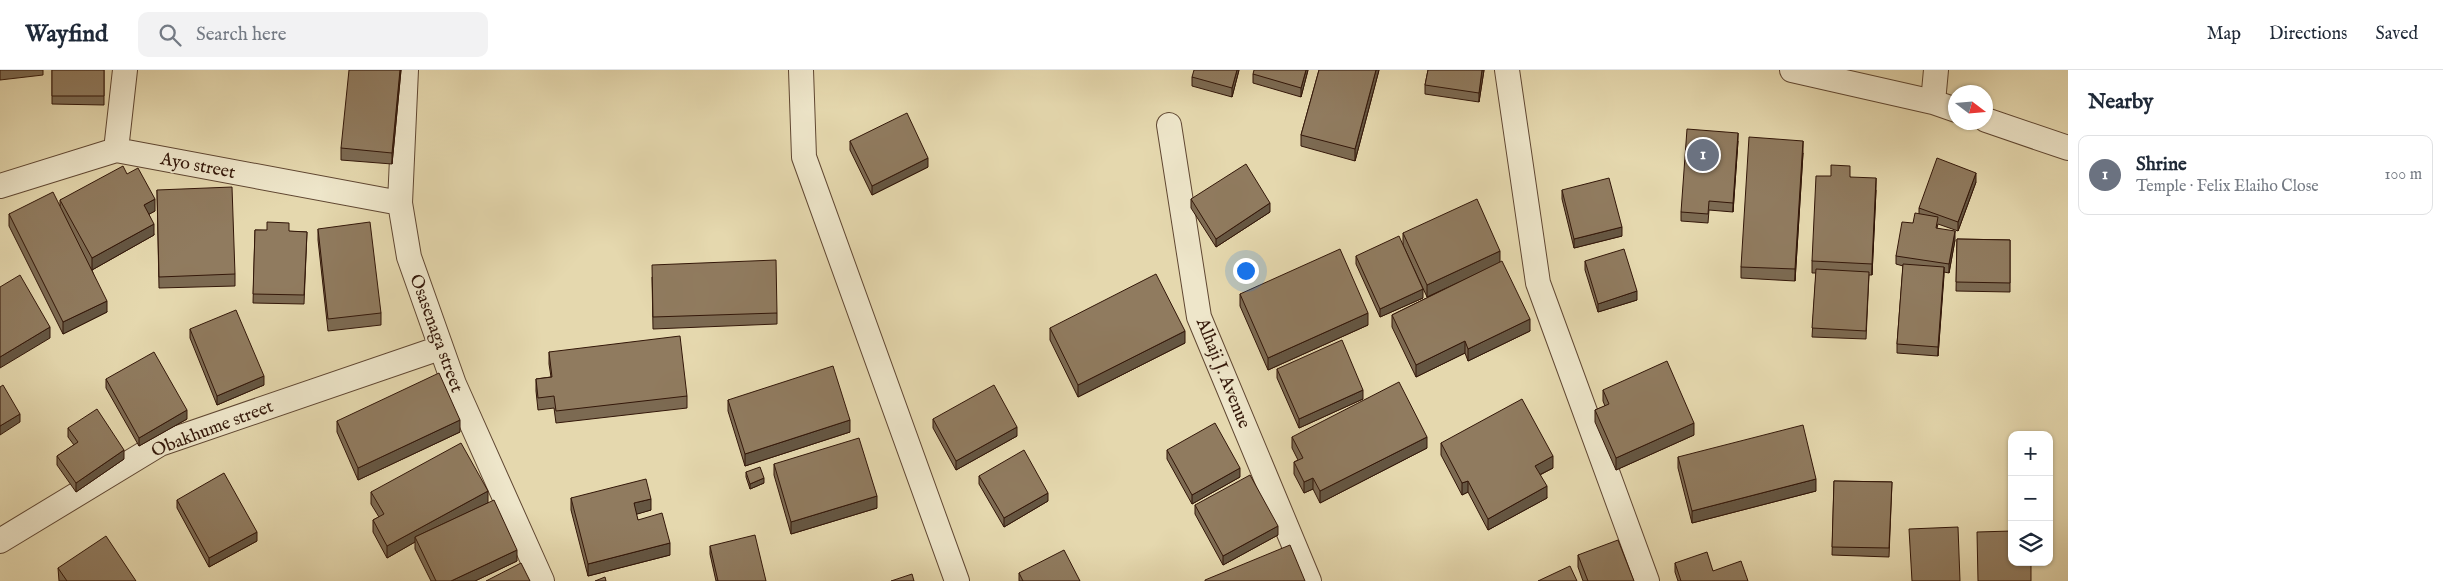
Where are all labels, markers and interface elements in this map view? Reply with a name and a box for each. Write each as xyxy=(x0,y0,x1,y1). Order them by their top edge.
search box xyxy=(138,12,488,57)
text: Wayfind xyxy=(25,19,108,50)
icon: search xyxy=(156,21,184,49)
text: Search here xyxy=(196,23,286,47)
text: Map xyxy=(2207,23,2241,46)
text: Directions xyxy=(2269,23,2347,46)
text: Saved xyxy=(2375,23,2418,46)
north arrow xyxy=(1948,85,1993,130)
text: Nearby xyxy=(2088,89,2153,116)
pin: 1 xyxy=(1687,136,1719,174)
street label: Ayo street xyxy=(157,148,237,185)
text: Shrine xyxy=(2136,153,2187,177)
text: 1 xyxy=(2102,165,2108,185)
text: 100 m xyxy=(2385,165,2422,185)
text: Temple · Felix Elaiho Close xyxy=(2136,177,2319,197)
your location xyxy=(1233,258,1259,284)
street label: Osasenaga street xyxy=(404,271,468,396)
street label: Alhaji J. Avenue xyxy=(1190,314,1255,432)
street label: Obakhume street xyxy=(148,396,277,463)
map controls xyxy=(2008,431,2053,566)
button: + xyxy=(2008,431,2053,476)
button: − xyxy=(2008,476,2053,521)
button: layers xyxy=(2008,521,2053,566)

